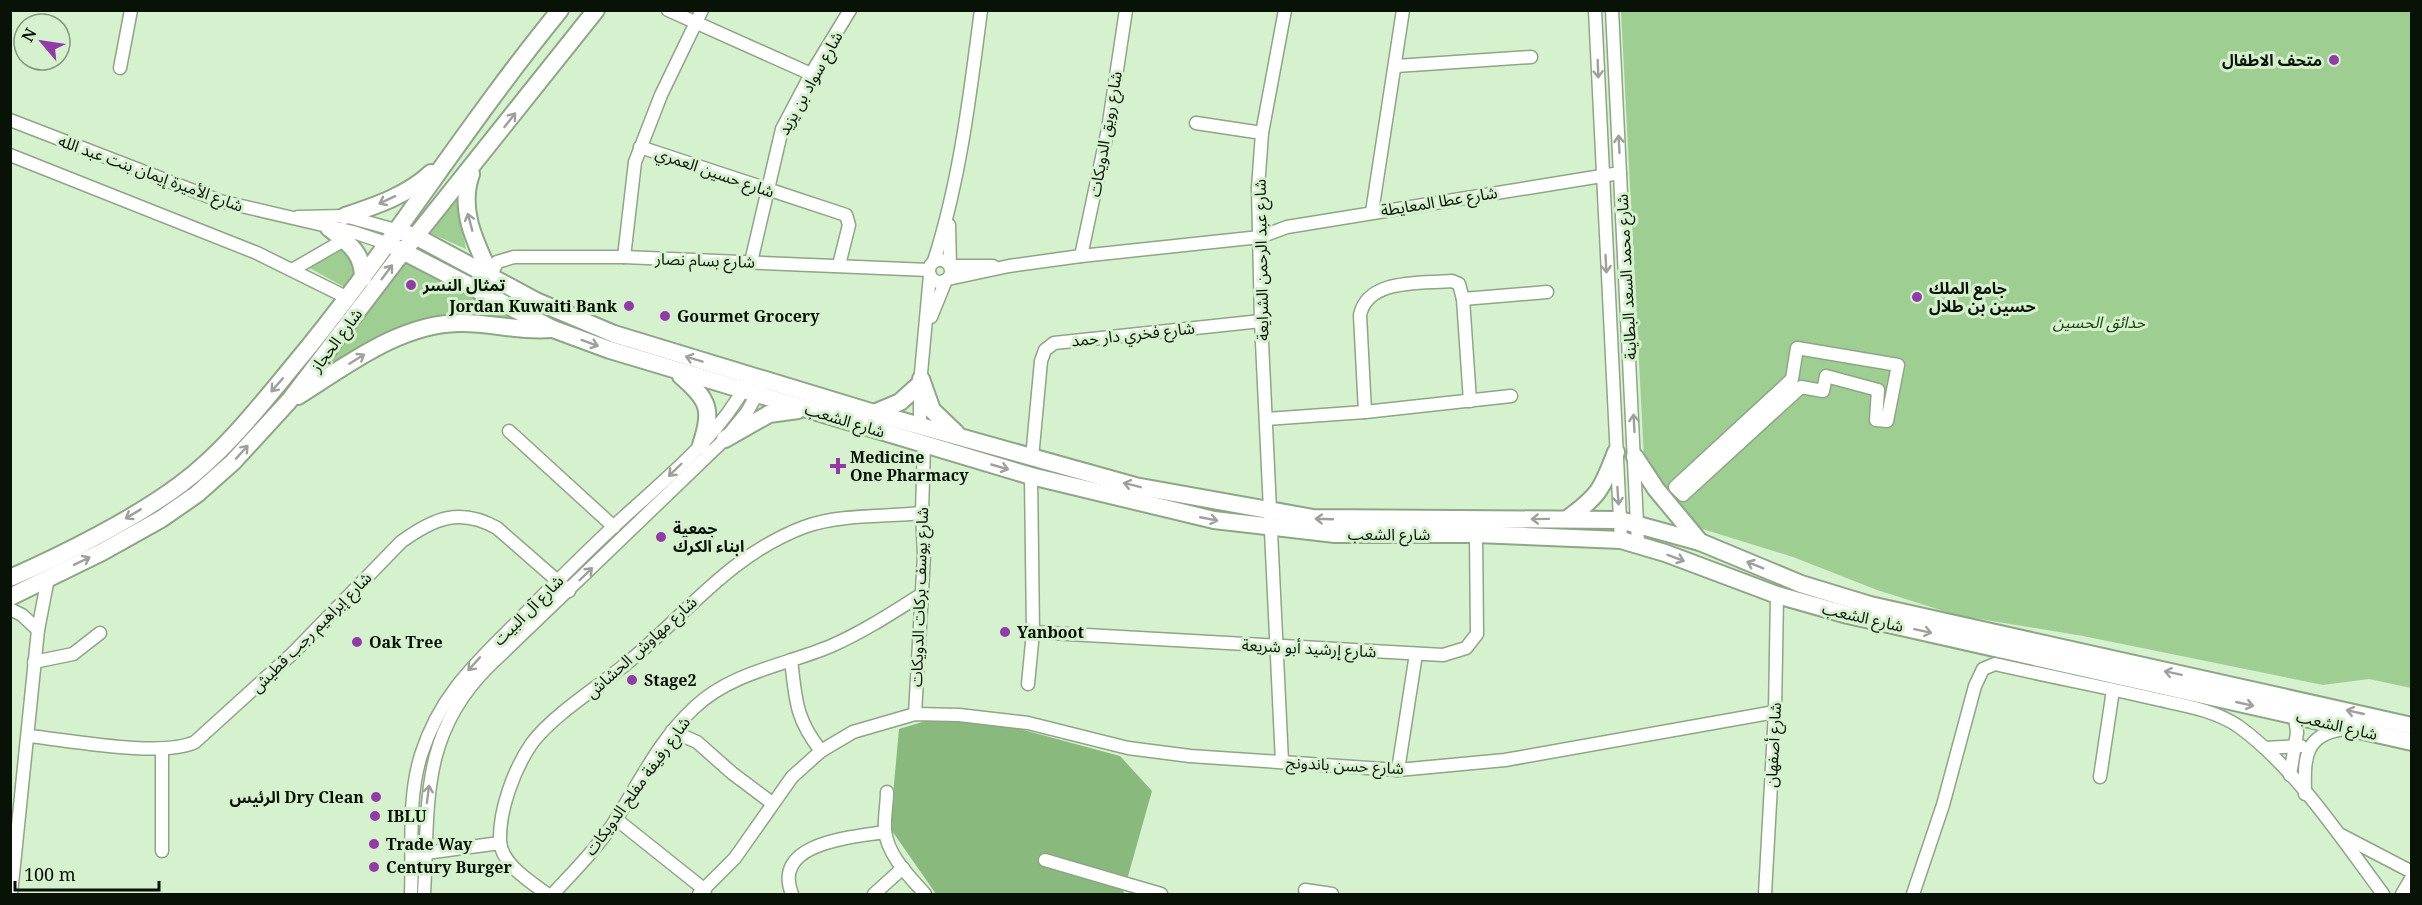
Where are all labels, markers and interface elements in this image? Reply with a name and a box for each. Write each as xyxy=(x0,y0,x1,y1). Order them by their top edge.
north arrow xyxy=(12,12,72,72)
text: N xyxy=(16,24,42,46)
street label: شارع سواد بن يزيد xyxy=(772,27,849,140)
place label: متحف الاطفال xyxy=(2222,49,2322,71)
marker: متحف الاطفال xyxy=(2327,53,2341,67)
one-way arrow xyxy=(1592,58,1603,78)
street label: شارع رويق الدويكات xyxy=(1083,69,1129,199)
one-way arrow xyxy=(504,112,517,128)
street label: شارع الأميرة إيمان بنت عبد الله xyxy=(55,129,246,219)
one-way arrow xyxy=(1613,135,1624,155)
street label: شارع حسين العمري xyxy=(652,141,777,205)
street label: شارع عبد الرحمن الشرايعة xyxy=(1249,179,1275,341)
street label: شارع عطا المعايطة xyxy=(1379,181,1499,223)
street label: شارع محمد السعد البطاينة xyxy=(1611,193,1643,360)
one-way arrow xyxy=(379,194,397,206)
one-way arrow xyxy=(463,213,475,232)
street label: شارع بسام نصار xyxy=(654,247,755,275)
one-way arrow xyxy=(1601,253,1612,273)
one-way arrow xyxy=(381,265,394,281)
place label: تمثال النسر xyxy=(422,274,505,296)
place label: جامع الملك حسين بن طلال xyxy=(1929,277,2036,317)
marker: تمثال النسر xyxy=(404,278,418,292)
marker: جامع الملك حسين بن طلال xyxy=(1910,290,1924,304)
place label: Jordan Kuwaiti Bank xyxy=(448,295,618,317)
marker: Jordan Kuwaiti Bank xyxy=(622,299,636,313)
street label: شارع الحجاز xyxy=(304,304,369,378)
place label: Gourmet Grocery xyxy=(677,305,820,327)
marker: Gourmet Grocery xyxy=(658,309,672,323)
park label: حدائق الحسين xyxy=(2053,311,2146,333)
street label: شارع فخري دار حمد xyxy=(1070,317,1196,353)
one-way arrow xyxy=(580,338,599,349)
one-way arrow xyxy=(348,353,365,365)
one-way arrow xyxy=(685,353,704,364)
one-way arrow xyxy=(270,377,284,392)
street label: شارع الشعب xyxy=(802,397,888,445)
one-way arrow xyxy=(1628,413,1639,433)
one-way arrow xyxy=(235,445,249,460)
place label: Medicine One Pharmacy xyxy=(850,446,969,486)
marker: Medicine One Pharmacy xyxy=(831,459,845,473)
one-way arrow xyxy=(990,462,1009,473)
one-way arrow xyxy=(667,463,682,478)
one-way arrow xyxy=(1123,478,1142,490)
one-way arrow xyxy=(1613,486,1624,506)
street label: شارع يوسف بركات الدويكات xyxy=(905,506,935,688)
one-way arrow xyxy=(125,509,142,521)
one-way arrow xyxy=(1199,513,1218,525)
one-way arrow xyxy=(1315,513,1335,524)
one-way arrow xyxy=(1531,514,1551,525)
place label: جمعية ابناء الكرك xyxy=(673,517,744,557)
street label: شارع الشعب xyxy=(1348,523,1430,547)
marker: جمعية ابناء الكرك xyxy=(654,530,668,544)
one-way arrow xyxy=(1666,553,1685,564)
one-way arrow xyxy=(72,554,90,566)
one-way arrow xyxy=(1746,559,1764,570)
street label: شارع إبراهيم رجب قطيش xyxy=(246,567,378,699)
one-way arrow xyxy=(579,567,594,581)
street label: شارع آل البيت xyxy=(488,570,569,651)
street label: شارع مهاوش الحشاش xyxy=(581,591,703,704)
street label: شارع الشعب xyxy=(1820,597,1906,639)
place label: Yanboot xyxy=(1017,621,1084,643)
marker: Yanboot xyxy=(998,625,1012,639)
one-way arrow xyxy=(1913,626,1932,638)
place label: Oak Tree xyxy=(369,631,443,653)
street label: شارع إرشيد أبو شريعة xyxy=(1241,633,1377,665)
marker: Oak Tree xyxy=(350,635,364,649)
one-way arrow xyxy=(467,656,481,671)
one-way arrow xyxy=(2163,667,2182,679)
place label: Stage2 xyxy=(644,669,697,691)
marker: Stage2 xyxy=(625,673,639,687)
one-way arrow xyxy=(2235,699,2254,710)
street label: شارع أصفهان xyxy=(1760,702,1788,788)
street label: شارع الشعب xyxy=(2294,705,2380,747)
one-way arrow xyxy=(2345,706,2364,718)
street label: شارع رفيفة مفلح الدويكات xyxy=(579,712,696,861)
street label: شارع حسن باندونج xyxy=(1285,751,1404,781)
one-way arrow xyxy=(423,785,434,805)
place label: الرئيس Dry Clean xyxy=(230,786,364,808)
marker: الرئيس Dry Clean xyxy=(369,790,383,804)
place label: IBLU xyxy=(387,805,427,827)
marker: IBLU xyxy=(368,809,382,823)
place label: Trade Way xyxy=(386,833,473,855)
marker: Trade Way xyxy=(367,837,381,851)
scale bar xyxy=(15,854,159,892)
place label: Century Burger xyxy=(386,856,512,878)
marker: Century Burger xyxy=(367,860,381,874)
text: 100 m xyxy=(24,862,76,886)

